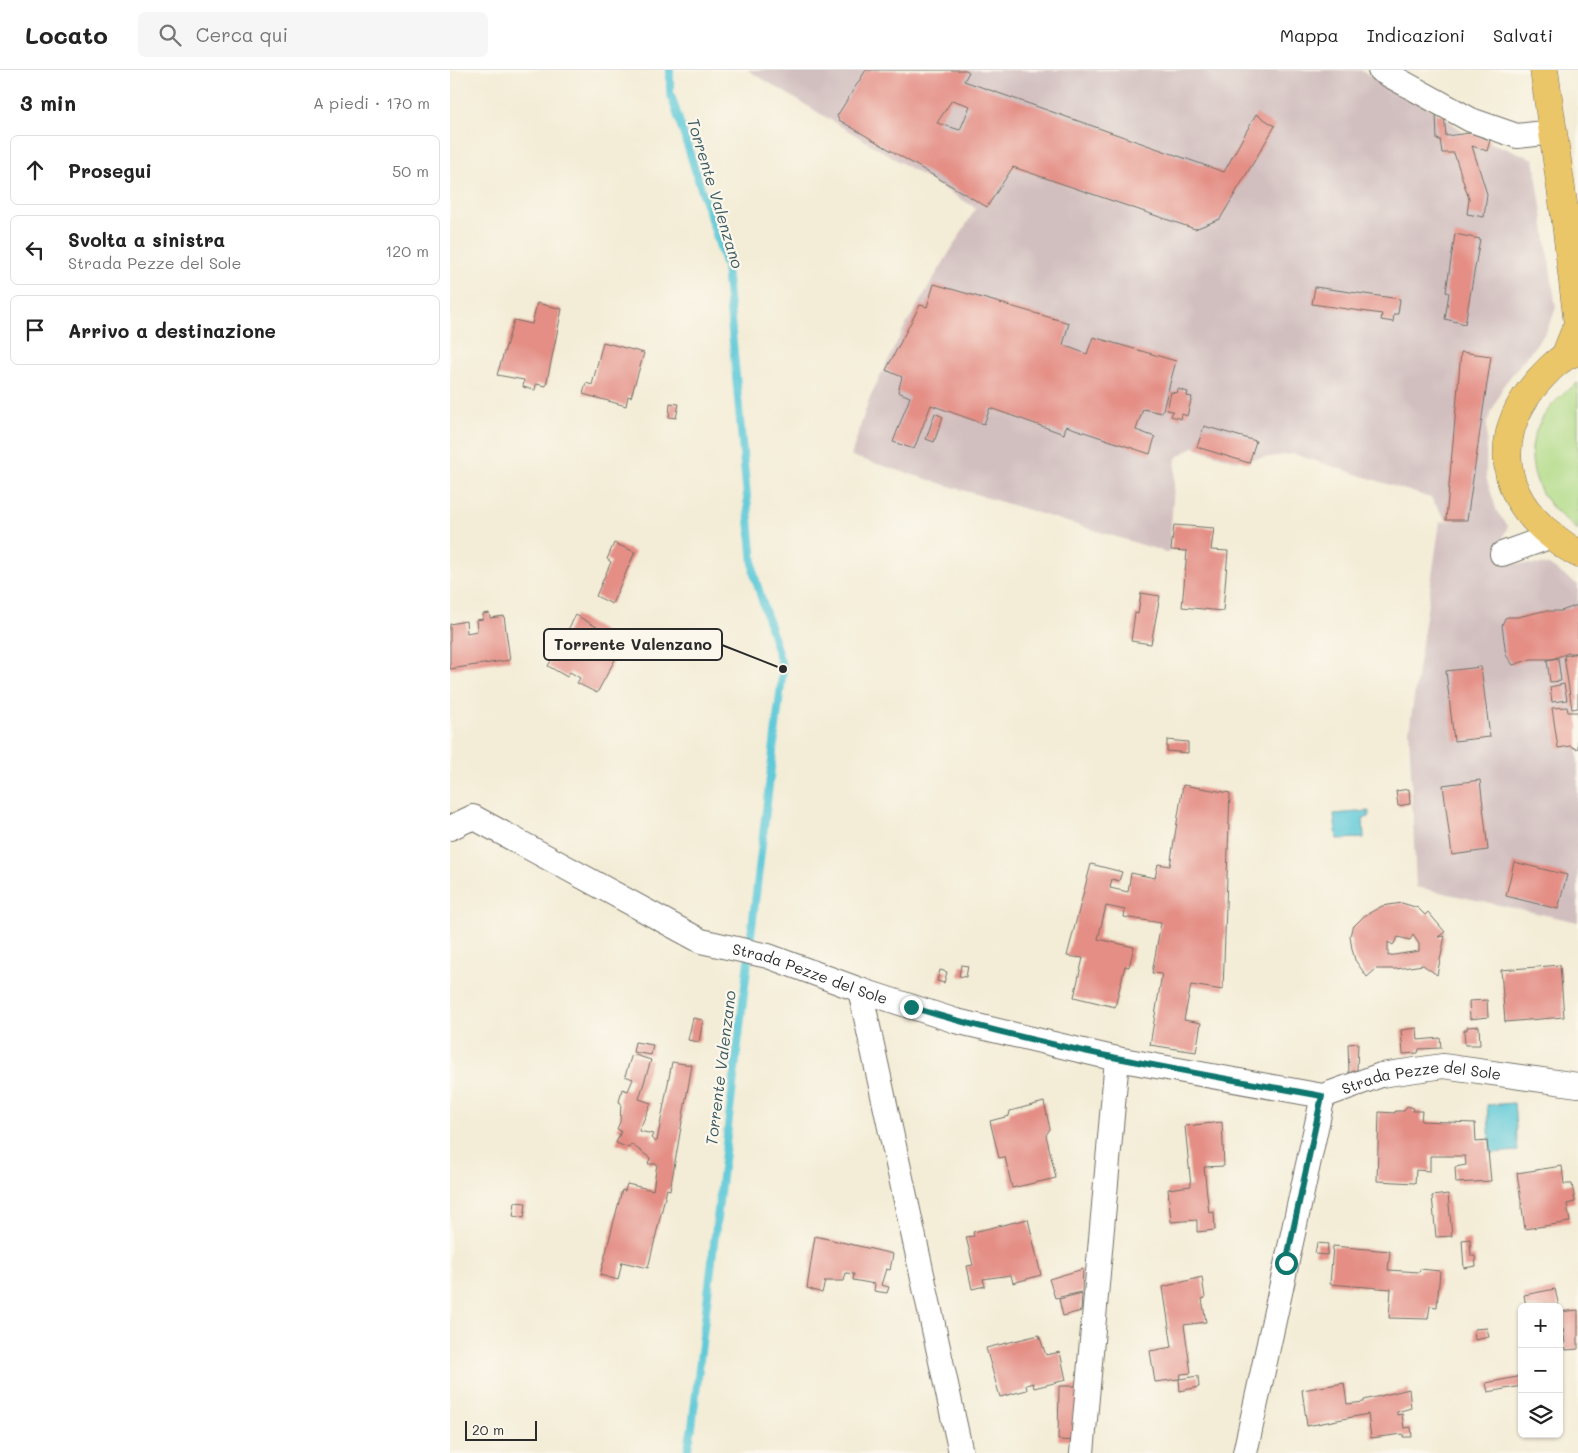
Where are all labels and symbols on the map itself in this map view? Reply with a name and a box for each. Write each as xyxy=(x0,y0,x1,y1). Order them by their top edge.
water label: Torrente Valenzano xyxy=(683,115,749,271)
callout: Torrente Valenzano xyxy=(544,629,722,660)
text: Torrente Valenzano xyxy=(554,633,712,654)
street label: Strada Pezze del Sole xyxy=(731,938,890,1008)
water label: Torrente Valenzano xyxy=(700,989,740,1147)
route end xyxy=(900,996,923,1019)
street label: Strada Pezze del Sole xyxy=(1339,1056,1502,1099)
route start xyxy=(1275,1252,1298,1275)
scale bar xyxy=(465,1418,538,1441)

